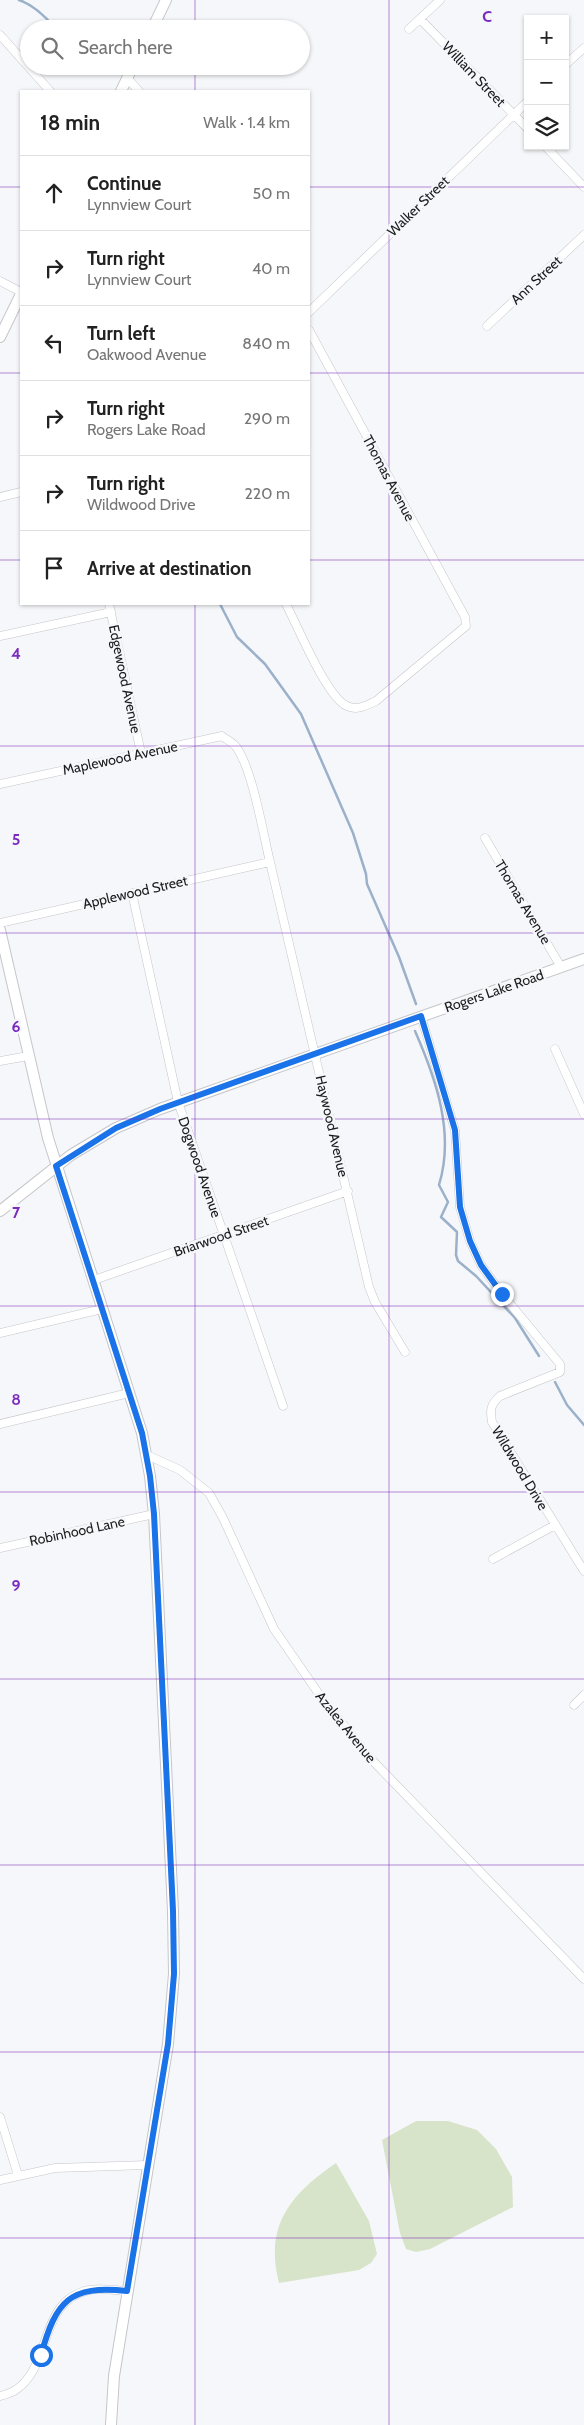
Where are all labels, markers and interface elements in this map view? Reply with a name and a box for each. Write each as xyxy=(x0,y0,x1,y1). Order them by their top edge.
text: C xyxy=(482,7,492,26)
map controls xyxy=(524,15,569,150)
button: + xyxy=(524,15,569,60)
search box xyxy=(20,20,310,75)
icon: search xyxy=(38,34,66,62)
text: Search here xyxy=(78,36,172,59)
street label: William Street xyxy=(438,38,510,111)
button: − xyxy=(524,60,569,105)
button: layers xyxy=(524,105,569,150)
text: 18 min xyxy=(40,110,100,135)
text: Walk · 1.4 km xyxy=(203,113,290,132)
text: Continue xyxy=(87,172,161,195)
street label: Walker Street xyxy=(383,172,453,240)
icon: ahead xyxy=(40,179,68,207)
text: 50 m xyxy=(253,184,290,203)
text: Lynnview Court xyxy=(87,195,192,214)
text: Turn right xyxy=(87,247,165,270)
street label: Ann Street xyxy=(507,252,566,308)
icon: right xyxy=(40,254,68,282)
text: 40 m xyxy=(252,259,290,278)
text: Lynnview Court xyxy=(87,270,192,289)
text: Turn left xyxy=(87,322,155,345)
icon: left xyxy=(40,329,68,357)
text: 840 m xyxy=(242,334,290,353)
text: Oakwood Avenue xyxy=(87,345,206,364)
text: Turn right xyxy=(87,397,165,420)
icon: right xyxy=(40,404,68,432)
text: 290 m xyxy=(244,409,290,428)
text: Rogers Lake Road xyxy=(87,420,206,439)
street label: Thomas Avenue xyxy=(359,432,419,524)
text: Turn right xyxy=(87,472,165,495)
icon: right xyxy=(40,479,68,507)
text: 220 m xyxy=(244,484,290,503)
text: Wildwood Drive xyxy=(87,495,196,514)
icon: arrive xyxy=(40,554,68,582)
text: Arrive at destination xyxy=(87,557,251,580)
street label: Edgewood Avenue xyxy=(105,623,145,735)
text: 4 xyxy=(11,644,21,663)
street label: Maplewood Avenue xyxy=(61,737,179,779)
text: 5 xyxy=(12,830,20,849)
street label: Thomas Avenue xyxy=(491,857,555,947)
street label: Applewood Street xyxy=(81,871,189,913)
street label: Rogers Lake Road xyxy=(442,966,546,1016)
text: 6 xyxy=(12,1017,21,1036)
street label: Haywood Avenue xyxy=(312,1073,352,1179)
street label: Dogwood Avenue xyxy=(174,1114,226,1220)
text: 7 xyxy=(12,1203,21,1222)
street label: Briarwood Street xyxy=(171,1211,271,1261)
route end xyxy=(491,1283,514,1306)
text: 8 xyxy=(11,1390,21,1409)
street label: Wildwood Drive xyxy=(488,1423,552,1513)
street label: Robinhood Lane xyxy=(28,1512,126,1550)
text: 9 xyxy=(12,1576,21,1595)
street label: Azalea Avenue xyxy=(312,1688,380,1766)
route start xyxy=(30,2344,53,2367)

